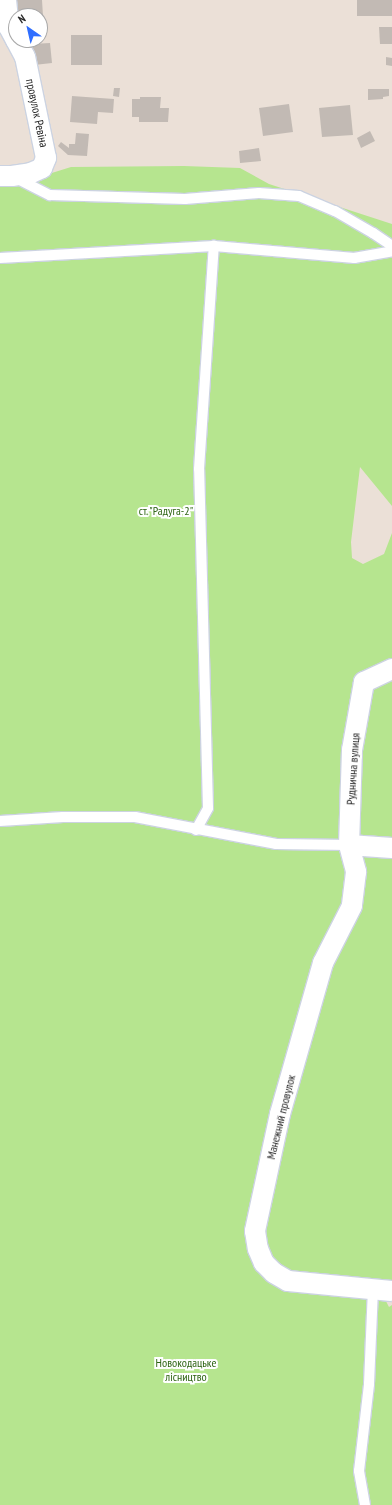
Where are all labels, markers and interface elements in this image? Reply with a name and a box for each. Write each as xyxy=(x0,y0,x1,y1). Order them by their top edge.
north arrow xyxy=(8,8,48,48)
text: N xyxy=(15,11,28,26)
street label: провулок Ревіна xyxy=(23,78,51,148)
park label: ст. "Радуга-2" xyxy=(138,504,194,518)
street label: Руднична вулиця xyxy=(343,733,363,805)
street label: Манежний провулок xyxy=(264,1073,298,1161)
park label: Новокодацьке лісництво xyxy=(156,1356,216,1384)

